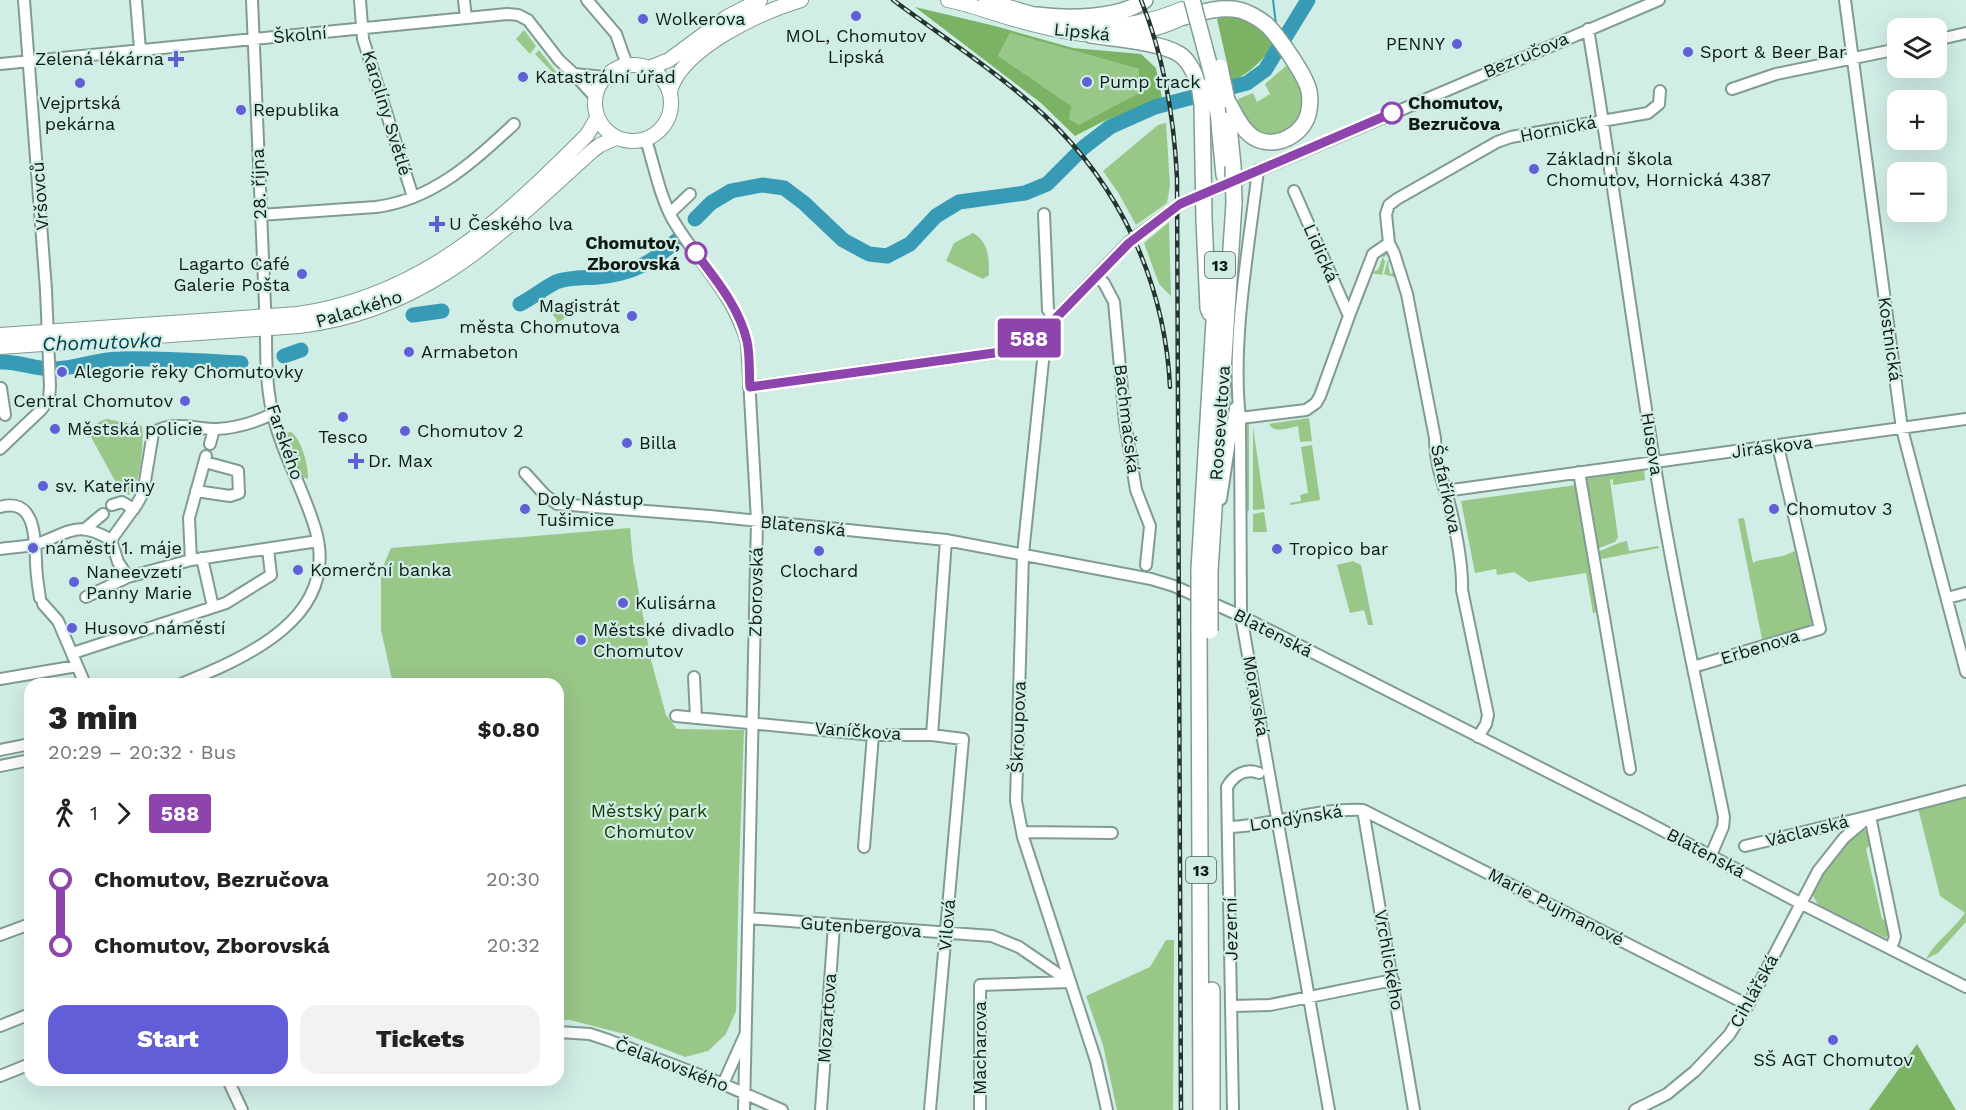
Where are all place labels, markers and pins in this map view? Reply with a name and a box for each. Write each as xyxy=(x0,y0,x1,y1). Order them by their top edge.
place label: Wolkerova xyxy=(655,8,745,29)
marker: MOL, Chomutov Lipská xyxy=(849,9,863,23)
marker: Wolkerova xyxy=(636,12,650,26)
place label: MOL, Chomutov Lipská xyxy=(786,25,927,67)
place label: PENNY xyxy=(1386,33,1446,54)
marker: PENNY xyxy=(1450,37,1464,51)
place label: Sport & Beer Bar xyxy=(1700,41,1846,62)
marker: Sport & Beer Bar xyxy=(1681,45,1695,59)
place label: Zelená lékárna xyxy=(35,48,164,69)
marker: Zelená lékárna xyxy=(169,52,183,66)
place label: Katastrální úřad xyxy=(535,66,676,87)
marker: Katastrální úřad xyxy=(516,70,530,84)
place label: Pump track xyxy=(1099,71,1200,92)
marker: Pump track xyxy=(1080,75,1094,89)
marker: Vejprtská pekárna xyxy=(73,76,87,90)
place label: Vejprtská pekárna xyxy=(39,92,121,134)
place label: Chomutov, Bezručova xyxy=(1408,92,1503,134)
place label: Republika xyxy=(253,99,339,120)
marker: Chomutov, Bezručova xyxy=(1381,102,1403,124)
marker: Republika xyxy=(234,103,248,117)
place label: Základní škola Chomutov, Hornická 4387 xyxy=(1546,148,1771,190)
marker: Základní škola Chomutov, Hornická 4387 xyxy=(1527,162,1541,176)
place label: U Českého lva xyxy=(449,213,573,234)
marker: U Českého lva xyxy=(430,217,444,231)
place label: Chomutov, Zborovská xyxy=(585,232,681,274)
marker: Chomutov, Zborovská xyxy=(685,242,707,264)
place label: Lagarto Café Galerie Pošta xyxy=(173,253,290,295)
marker: Lagarto Café Galerie Pošta xyxy=(295,267,309,281)
place label: Magistrát města Chomutova xyxy=(459,295,620,337)
marker: Magistrát města Chomutova xyxy=(625,309,639,323)
place label: Armabeton xyxy=(421,341,518,362)
marker: Armabeton xyxy=(402,345,416,359)
place label: Alegorie řeky Chomutovky xyxy=(74,361,304,382)
marker: Alegorie řeky Chomutovky xyxy=(55,365,69,379)
place label: Central Chomutov xyxy=(13,390,174,411)
marker: Central Chomutov xyxy=(178,394,192,408)
marker: Tesco xyxy=(336,410,350,424)
place label: Městská policie xyxy=(67,418,203,439)
place label: Chomutov 2 xyxy=(417,420,523,441)
marker: Městská policie xyxy=(48,422,62,436)
marker: Chomutov 2 xyxy=(398,424,412,438)
place label: Tesco xyxy=(318,426,368,447)
place label: Billa xyxy=(639,432,677,453)
marker: Billa xyxy=(620,436,634,450)
place label: Dr. Max xyxy=(368,450,433,471)
marker: Dr. Max xyxy=(349,454,363,468)
place label: sv. Kateřiny xyxy=(55,475,156,496)
marker: sv. Kateřiny xyxy=(36,479,50,493)
place label: Doly Nástup Tušimice xyxy=(537,488,644,530)
place label: Chomutov 3 xyxy=(1786,498,1892,519)
marker: Doly Nástup Tušimice xyxy=(518,502,532,516)
marker: Chomutov 3 xyxy=(1767,502,1781,516)
place label: náměstí 1. máje xyxy=(45,537,182,558)
place label: Tropico bar xyxy=(1289,538,1388,559)
marker: náměstí 1. máje xyxy=(26,541,40,555)
marker: Tropico bar xyxy=(1270,542,1284,556)
marker: Clochard xyxy=(812,544,826,558)
place label: Komerční banka xyxy=(310,559,451,580)
place label: Clochard xyxy=(780,560,858,581)
place label: Naneevzetí Panny Marie xyxy=(86,561,192,603)
marker: Komerční banka xyxy=(291,563,305,577)
marker: Naneevzetí Panny Marie xyxy=(67,575,81,589)
place label: Kulisárna xyxy=(635,592,716,613)
marker: Kulisárna xyxy=(616,596,630,610)
place label: Husovo náměstí xyxy=(84,617,226,638)
place label: Městské divadlo Chomutov xyxy=(593,619,735,661)
marker: Husovo náměstí xyxy=(65,621,79,635)
marker: Městské divadlo Chomutov xyxy=(574,633,588,647)
marker: SŠ AGT Chomutov xyxy=(1826,1033,1840,1047)
place label: SŠ AGT Chomutov xyxy=(1753,1049,1913,1070)

